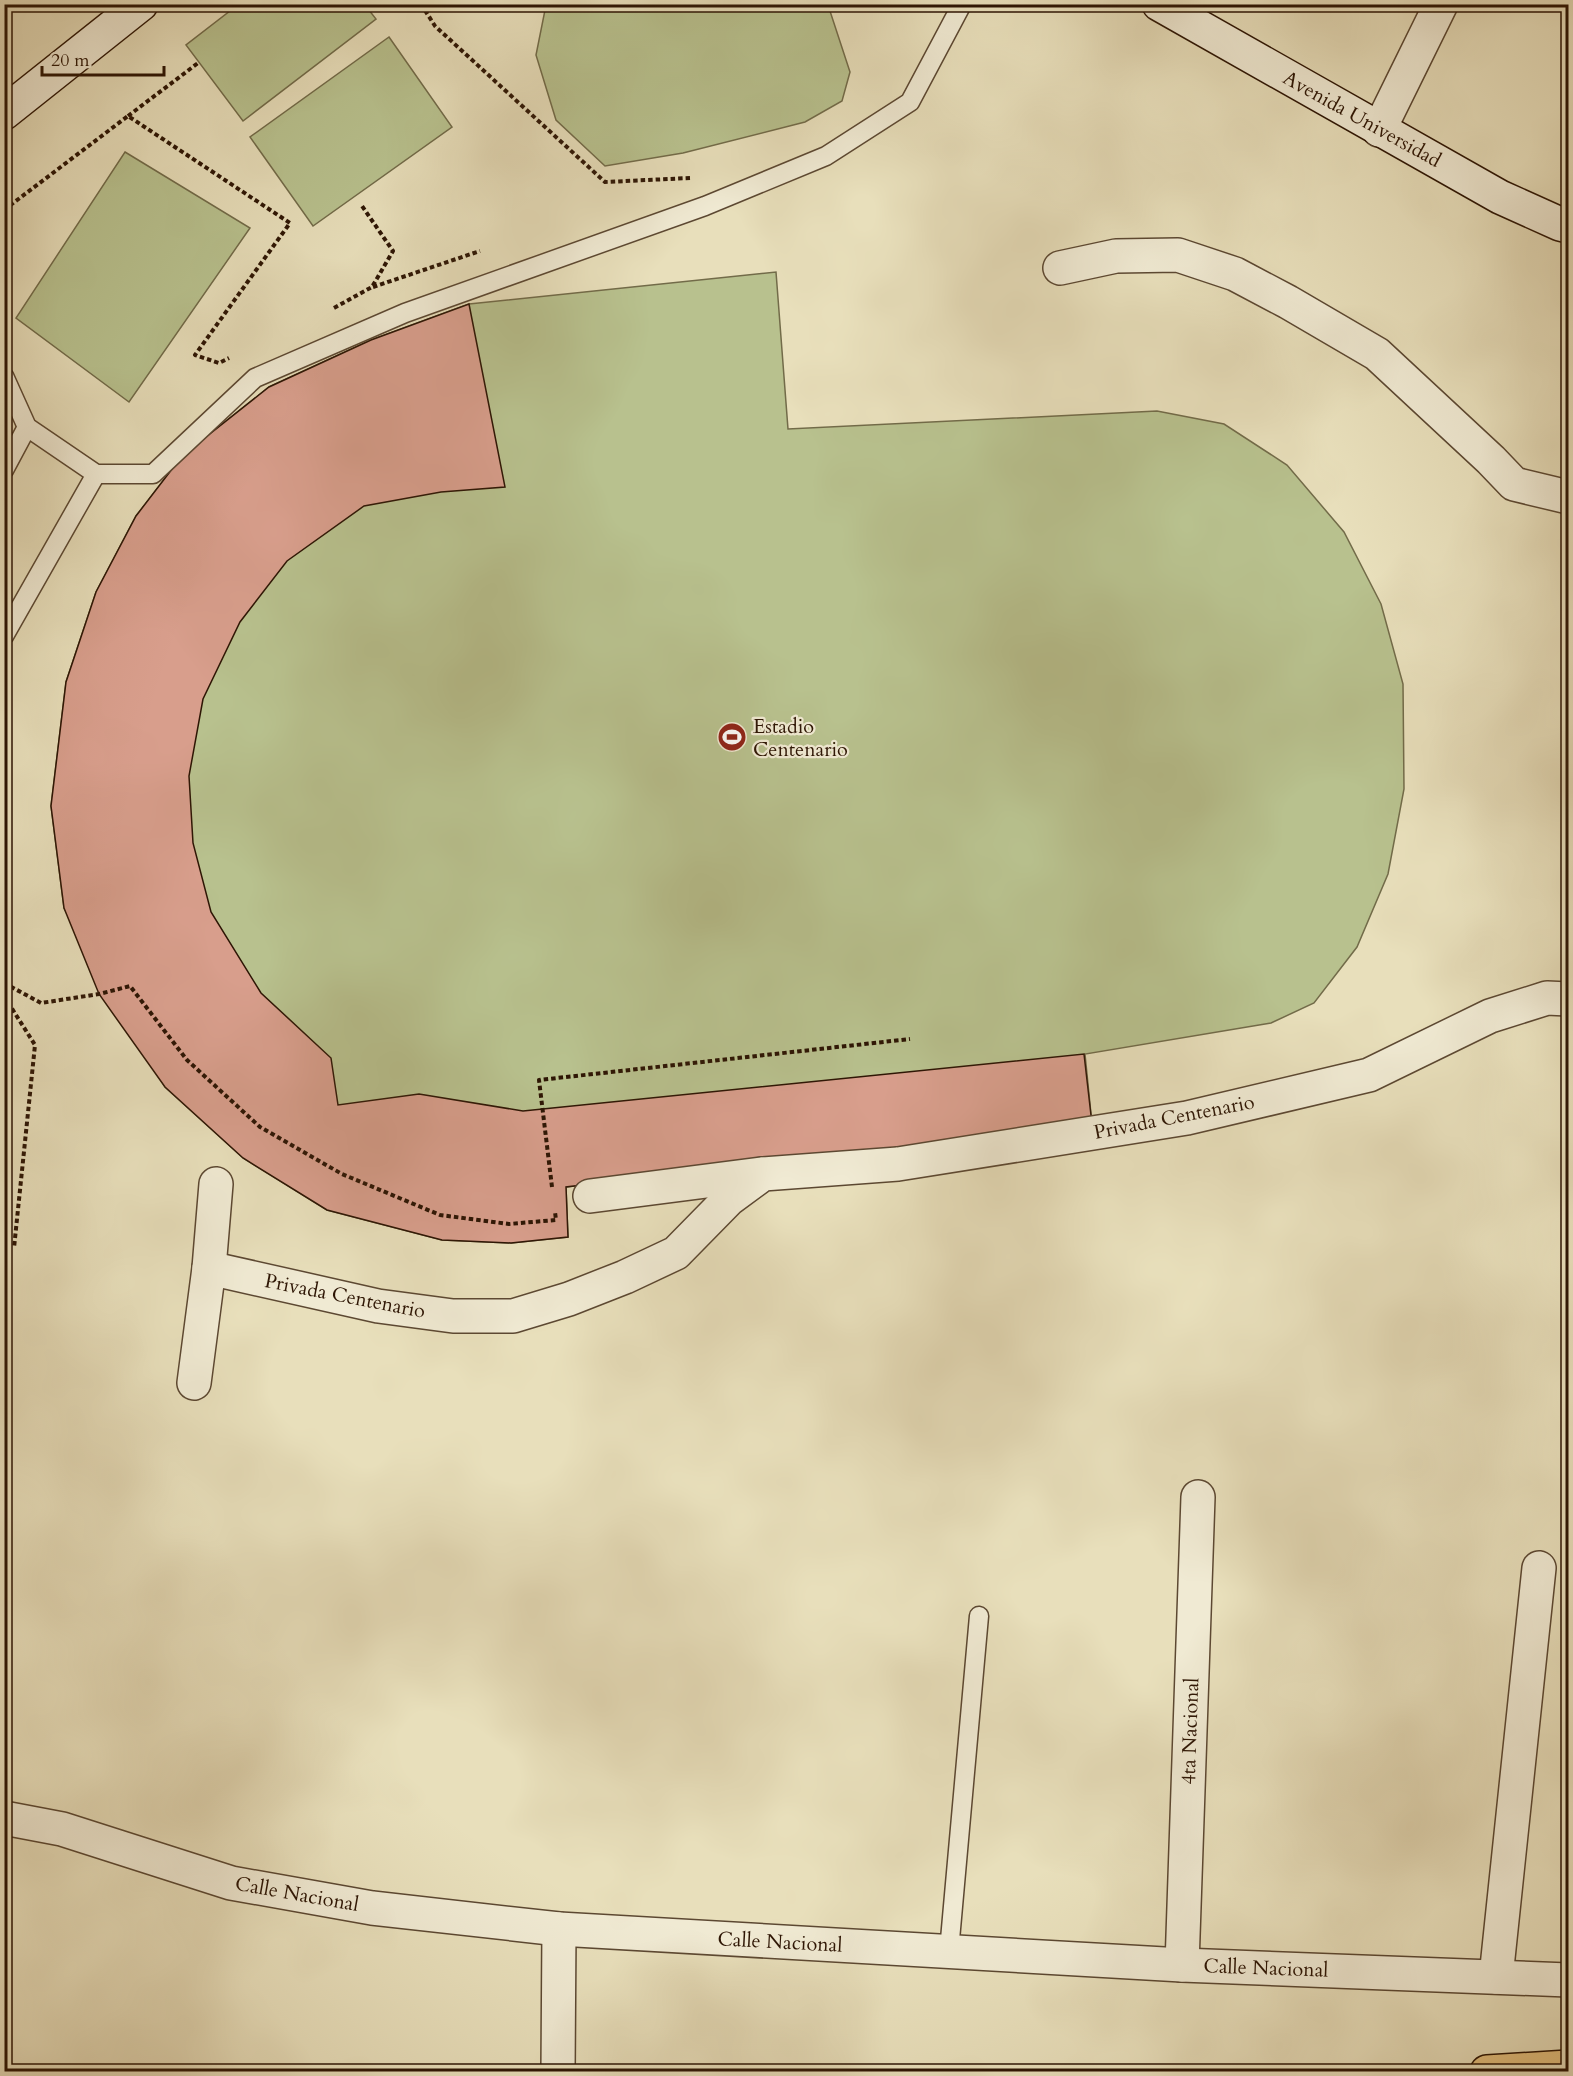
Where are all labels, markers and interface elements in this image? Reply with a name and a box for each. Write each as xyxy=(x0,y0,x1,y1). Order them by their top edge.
scale bar xyxy=(42,39,164,77)
text: 20 m xyxy=(51,48,90,73)
street label: Avenida Universidad xyxy=(1278,64,1446,174)
place label: Estadio Centenario xyxy=(753,713,848,763)
sports icon: Estadio Centenario xyxy=(716,721,748,753)
street label: Privada Centenario xyxy=(1091,1088,1257,1146)
street label: Privada Centenario xyxy=(262,1267,428,1325)
street label: 4ta Nacional xyxy=(1175,1677,1205,1785)
street label: Calle Nacional xyxy=(233,1870,361,1918)
street label: Calle Nacional xyxy=(717,1925,843,1959)
street label: Calle Nacional xyxy=(1203,1952,1329,1984)

